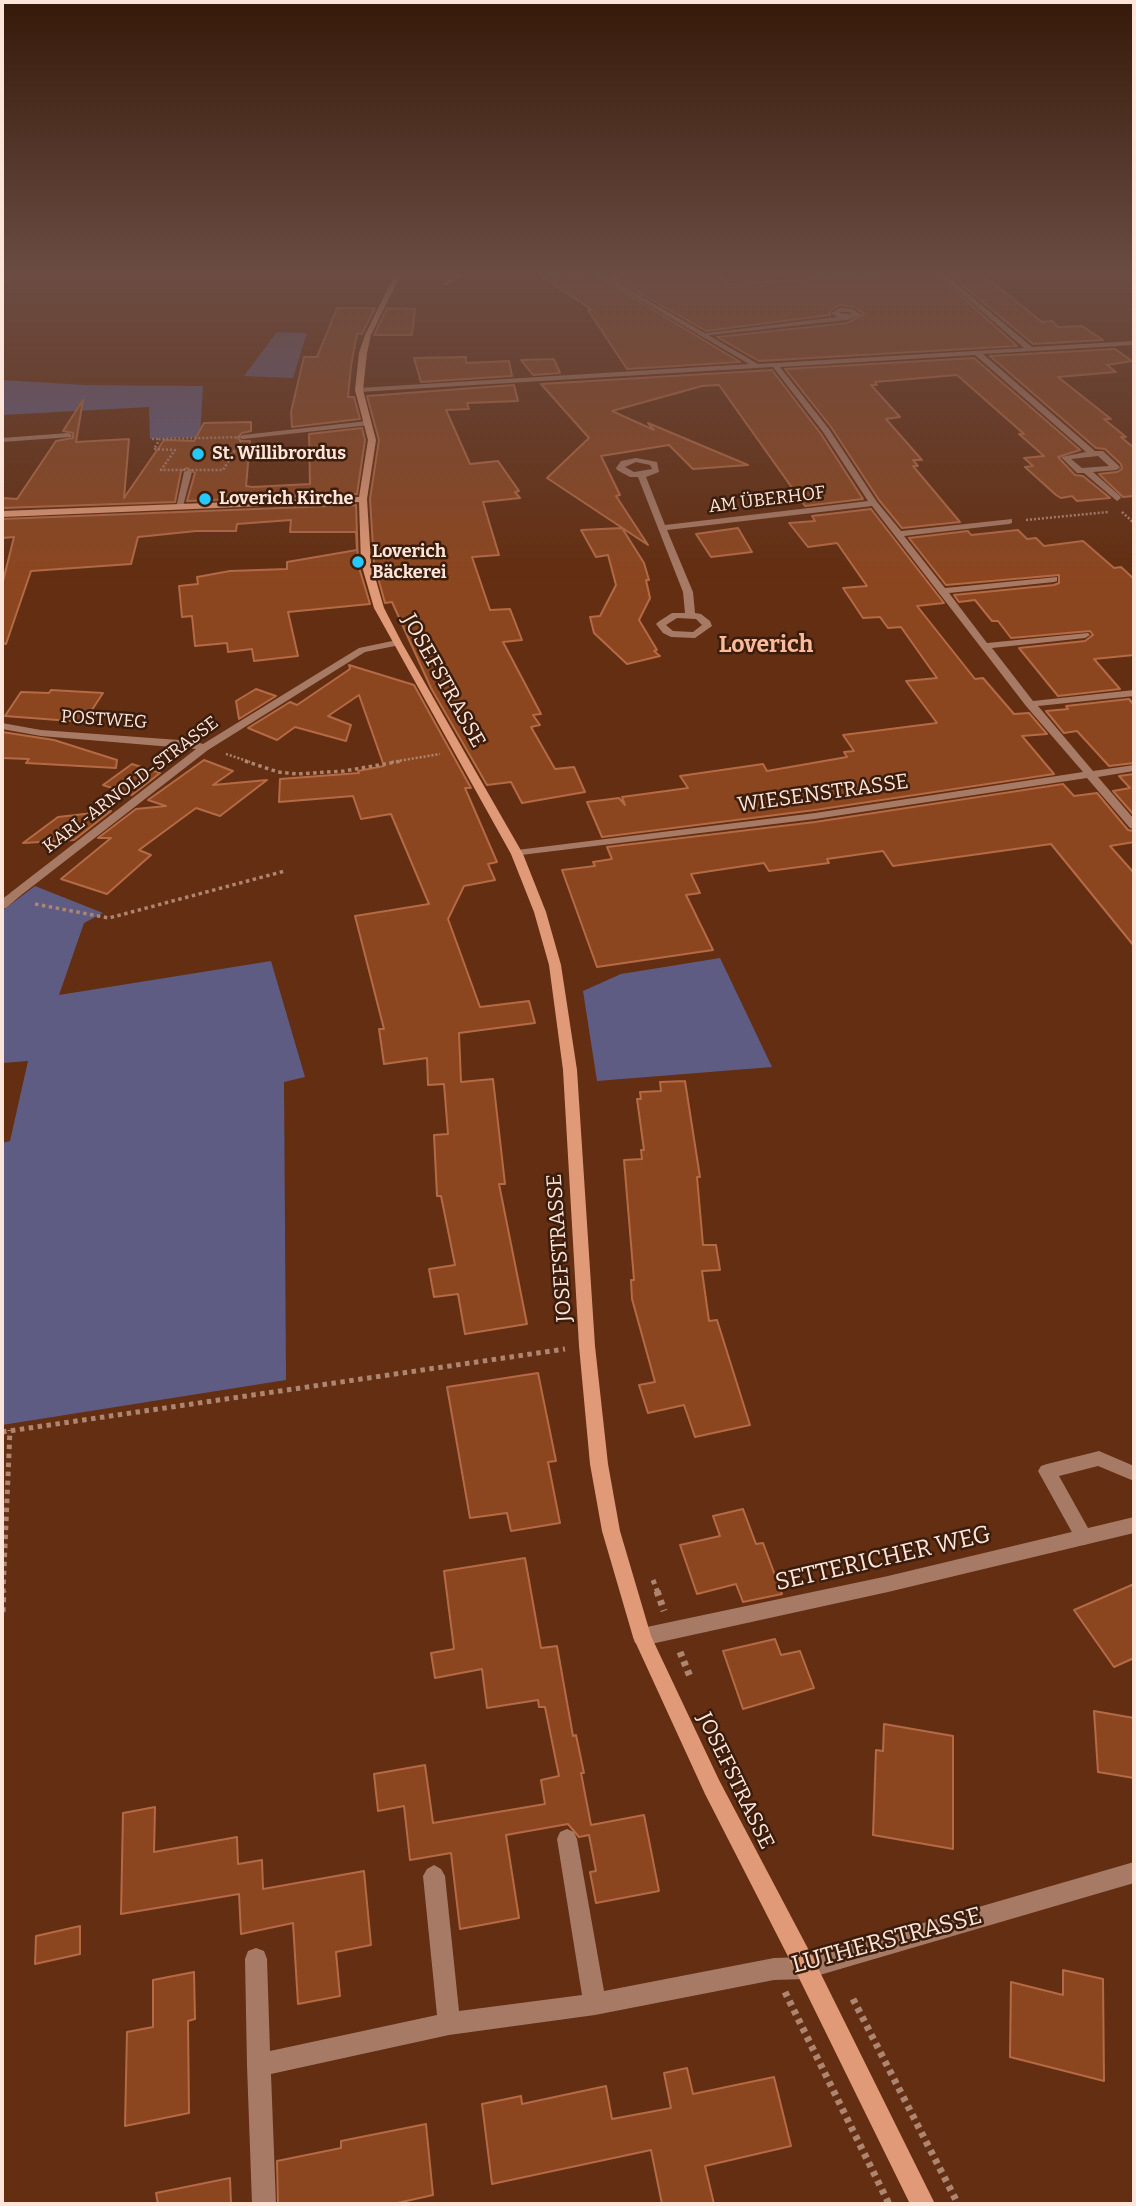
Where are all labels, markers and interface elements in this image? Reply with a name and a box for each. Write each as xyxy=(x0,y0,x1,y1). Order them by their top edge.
place label: St. Willibrordus xyxy=(212,443,346,465)
marker: St. Willibrordus xyxy=(190,446,206,462)
street label: AM ÜBERHOF xyxy=(708,482,826,518)
place label: Loverich Kirche xyxy=(219,488,353,510)
marker: Loverich Kirche xyxy=(197,491,213,507)
place label: Loverich Bäckerei xyxy=(372,541,447,584)
marker: Loverich Bäckerei xyxy=(350,554,366,570)
street label: JOSEFSTRASSE xyxy=(396,610,490,752)
district label: Loverich xyxy=(719,632,813,660)
street label: POSTWEG xyxy=(60,706,148,734)
street label: KARL-ARNOLD-STRASSE xyxy=(39,712,223,858)
street label: WIESENSTRASSE xyxy=(736,770,910,818)
street label: JOSEFSTRASSE xyxy=(542,1173,578,1323)
street label: SETTERICHER WEG xyxy=(772,1520,994,1598)
street label: JOSEFSTRASSE xyxy=(691,1709,779,1853)
street label: LUTHERSTRASSE xyxy=(789,1902,985,1980)

